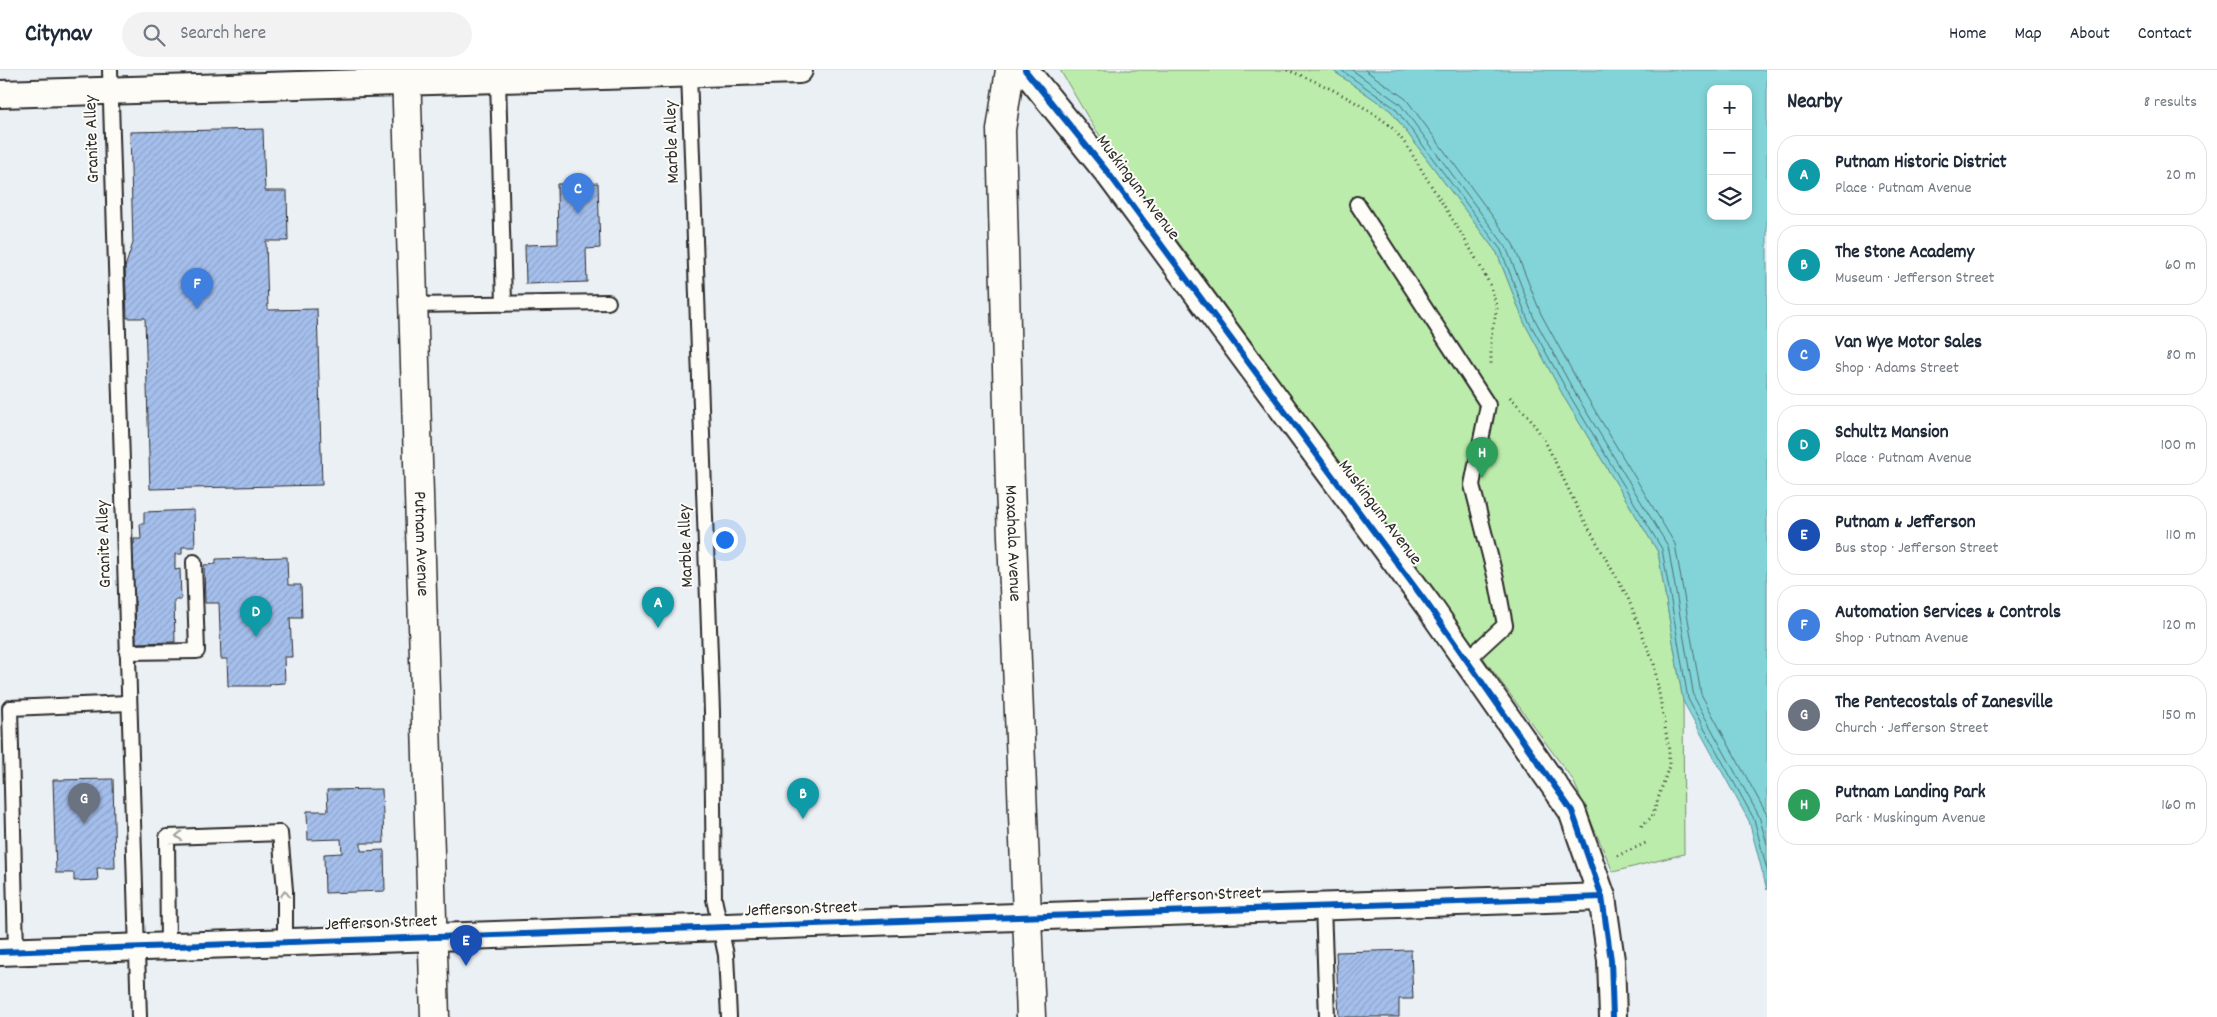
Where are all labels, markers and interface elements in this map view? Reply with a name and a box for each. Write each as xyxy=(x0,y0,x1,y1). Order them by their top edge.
search box xyxy=(122,12,472,57)
text: Citynav xyxy=(25,18,92,52)
icon: search xyxy=(140,21,168,49)
text: Search here xyxy=(180,21,266,48)
text: Home xyxy=(1949,22,1986,47)
text: Map xyxy=(2014,22,2042,47)
text: About xyxy=(2070,22,2110,47)
text: Contact xyxy=(2138,22,2192,47)
map controls xyxy=(1707,85,1752,220)
button: + xyxy=(1707,85,1752,130)
text: Nearby xyxy=(1787,88,1842,118)
text: 8 results xyxy=(2144,91,2197,114)
street label: Granite Alley xyxy=(79,94,107,183)
street label: Marble Alley xyxy=(659,99,687,184)
street label: Muskingum Avenue xyxy=(1089,130,1185,246)
button: − xyxy=(1707,130,1752,175)
text: Putnam Historic District xyxy=(1835,150,2007,177)
text: A xyxy=(1800,164,1808,187)
text: 20 m xyxy=(2166,164,2196,187)
pin: C xyxy=(562,173,594,214)
button: layers xyxy=(1707,175,1752,220)
text: Place · Putnam Avenue xyxy=(1835,177,1971,200)
text: The Stone Academy xyxy=(1835,240,1974,267)
text: B xyxy=(1800,254,1808,277)
text: 60 m xyxy=(2165,254,2196,277)
text: Museum · Jefferson Street xyxy=(1835,267,1994,290)
pin: F xyxy=(181,268,213,309)
text: Van Wye Motor Sales xyxy=(1835,330,1982,357)
text: C xyxy=(1800,344,1808,367)
text: 80 m xyxy=(2166,344,2196,367)
text: Shop · Adams Street xyxy=(1835,357,1959,380)
text: Schultz Mansion xyxy=(1835,420,1949,447)
text: D xyxy=(1800,434,1808,457)
text: 100 m xyxy=(2160,434,2196,457)
pin: H xyxy=(1466,437,1498,478)
text: Place · Putnam Avenue xyxy=(1835,447,1971,470)
street label: Muskingum Avenue xyxy=(1331,455,1427,571)
street label: Moxahala Avenue xyxy=(997,484,1027,602)
street label: Putnam Avenue xyxy=(406,491,435,597)
street label: Granite Alley xyxy=(91,499,119,588)
street label: Marble Alley xyxy=(673,503,701,588)
text: Putnam & Jefferson xyxy=(1835,510,1975,537)
text: E xyxy=(1800,524,1808,547)
text: 110 m xyxy=(2166,524,2196,547)
your location xyxy=(712,527,738,553)
text: Bus stop · Jefferson Street xyxy=(1835,537,1998,560)
pin: A xyxy=(642,587,674,628)
pin: D xyxy=(240,596,272,637)
text: Automation Services & Controls xyxy=(1835,600,2061,627)
text: F xyxy=(1800,614,1808,637)
text: 120 m xyxy=(2162,614,2196,637)
text: Shop · Putnam Avenue xyxy=(1835,627,1968,650)
text: The Pentecostals of Zanesville xyxy=(1835,690,2053,717)
text: G xyxy=(1800,704,1808,727)
text: 150 m xyxy=(2162,704,2196,727)
text: Church · Jefferson Street xyxy=(1835,717,1988,740)
pin: B xyxy=(787,778,819,819)
text: Putnam Landing Park xyxy=(1835,780,1986,807)
pin: G xyxy=(68,783,100,824)
text: H xyxy=(1800,794,1808,817)
text: 160 m xyxy=(2161,794,2196,817)
text: Park · Muskingum Avenue xyxy=(1835,807,1985,830)
one-way arrow xyxy=(174,831,182,842)
street label: Jefferson Street xyxy=(1148,882,1262,910)
one-way arrow xyxy=(279,889,290,897)
street label: Jefferson Street xyxy=(744,896,858,924)
street label: Jefferson Street xyxy=(324,910,438,938)
pin: E xyxy=(450,925,482,966)

